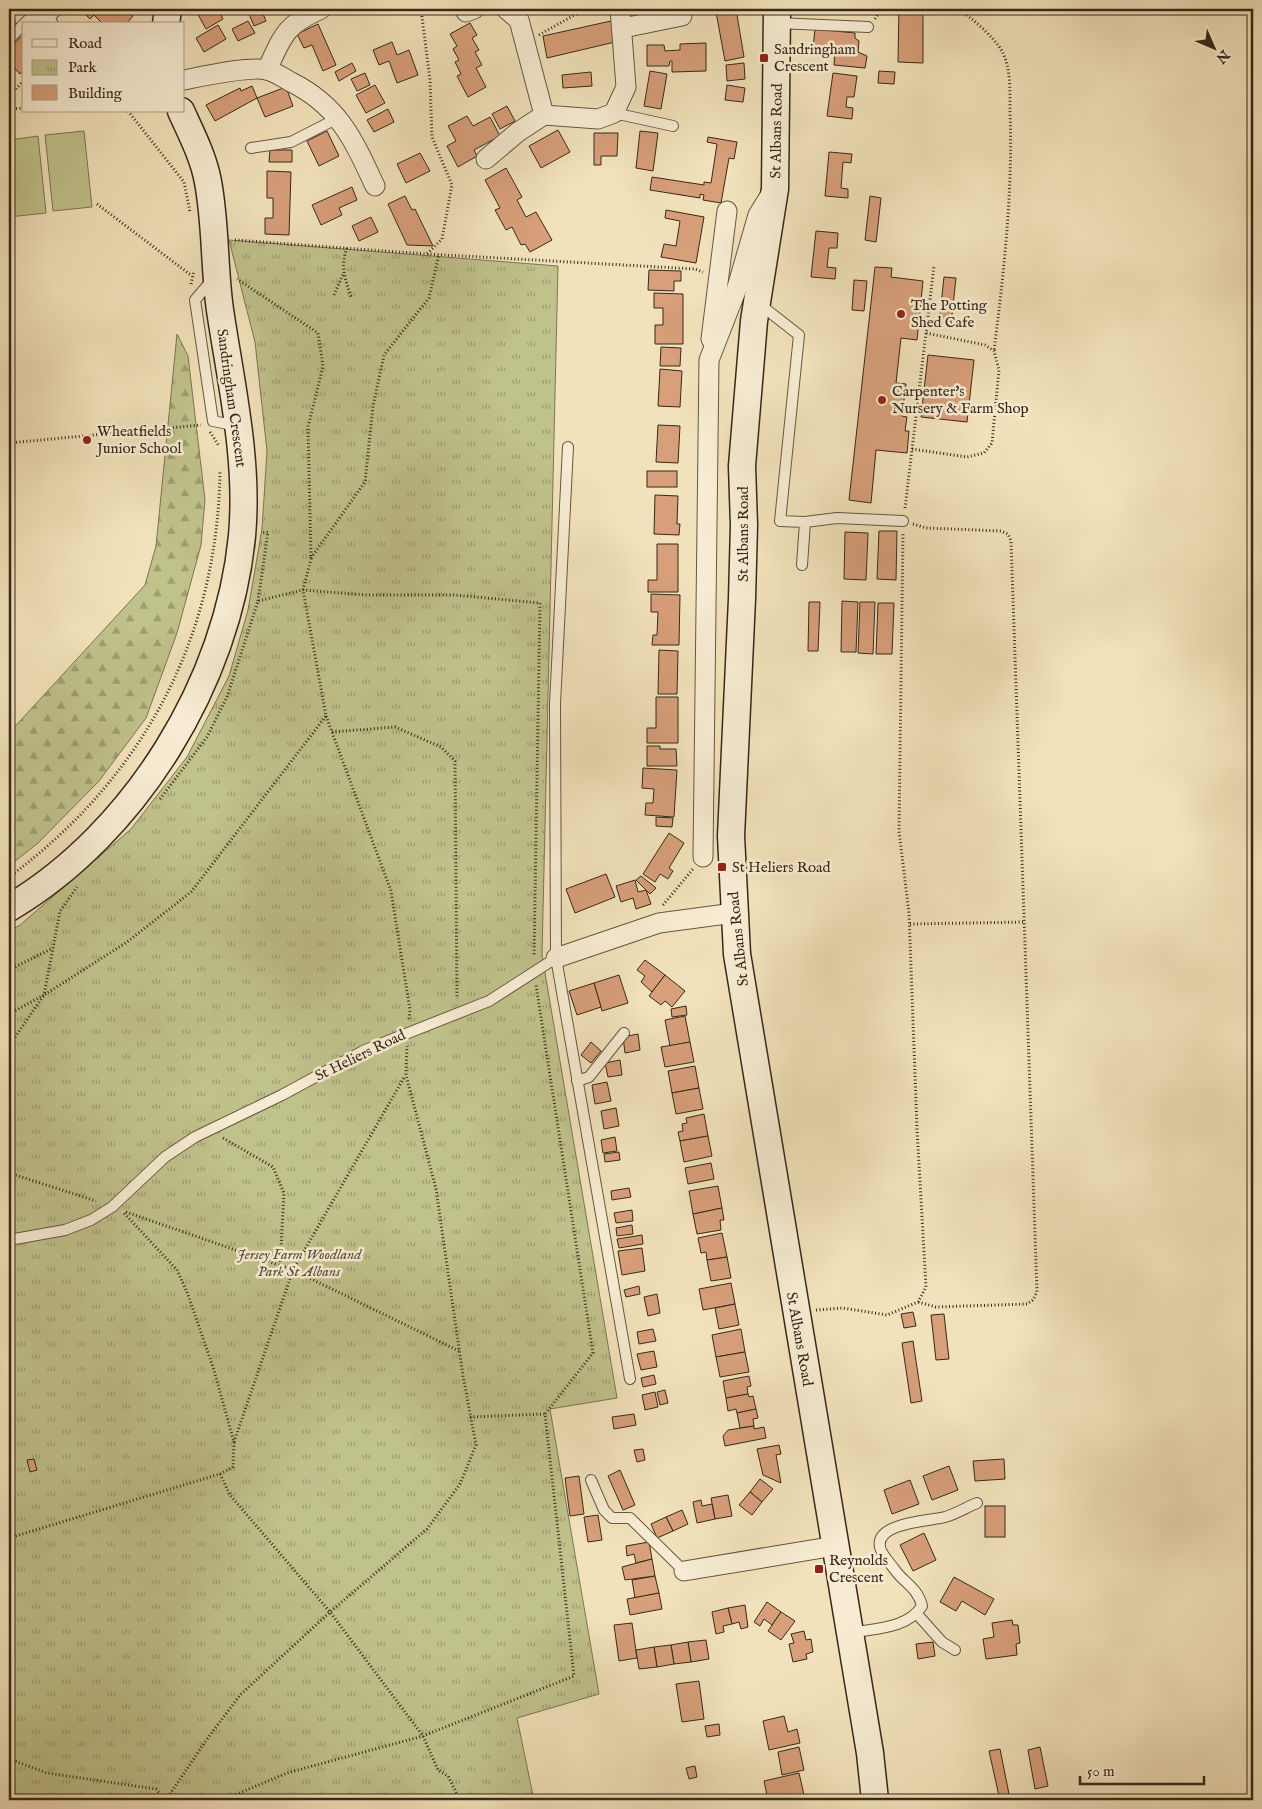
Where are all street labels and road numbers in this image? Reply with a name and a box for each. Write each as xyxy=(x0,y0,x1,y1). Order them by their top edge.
street label: St Albans Road xyxy=(766,82,787,179)
street label: Sandringham Crescent xyxy=(212,327,251,469)
street label: St Albans Road xyxy=(734,485,753,582)
street label: St Albans Road xyxy=(724,890,753,987)
street label: St Heliers Road xyxy=(312,1025,410,1086)
street label: St Albans Road xyxy=(782,1291,817,1389)

